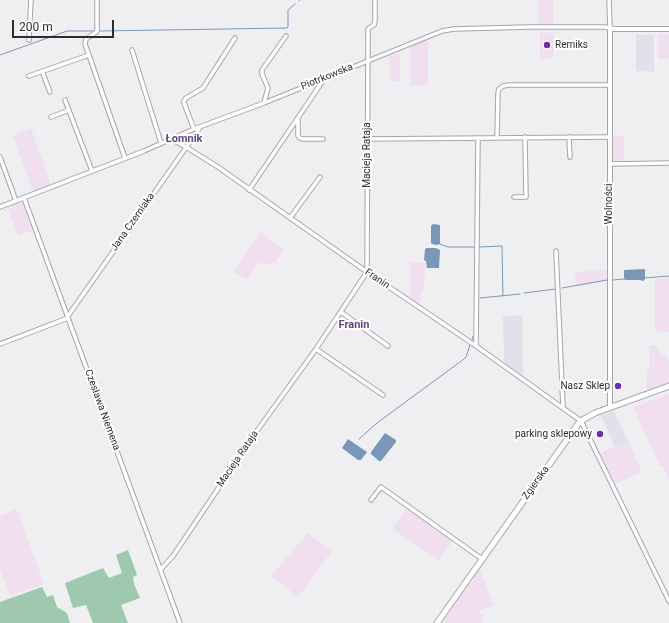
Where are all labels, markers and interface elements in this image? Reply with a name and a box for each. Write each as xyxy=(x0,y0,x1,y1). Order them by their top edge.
scale bar xyxy=(14,12,116,38)
text: 200 m xyxy=(19,20,53,34)
place label: Remiks xyxy=(555,39,588,51)
marker: Remiks xyxy=(542,40,552,50)
street label: Piotrkowska xyxy=(299,61,355,93)
street label: Macieja Rataja xyxy=(361,122,373,188)
district label: Łomnik xyxy=(166,132,202,146)
street label: Wolności xyxy=(603,184,615,224)
street label: Jana Czerniaka xyxy=(108,191,158,253)
street label: Franin xyxy=(362,266,392,292)
district label: Franin xyxy=(339,318,369,332)
street label: Czesława Niemena xyxy=(82,368,122,452)
place label: Nasz Sklep xyxy=(560,380,610,392)
marker: Nasz Sklep xyxy=(613,381,623,391)
street label: Macieja Rataja xyxy=(215,428,261,490)
place label: parking sklepowy xyxy=(515,428,592,440)
marker: parking sklepowy xyxy=(595,429,605,439)
street label: Zgierska xyxy=(520,464,552,502)

